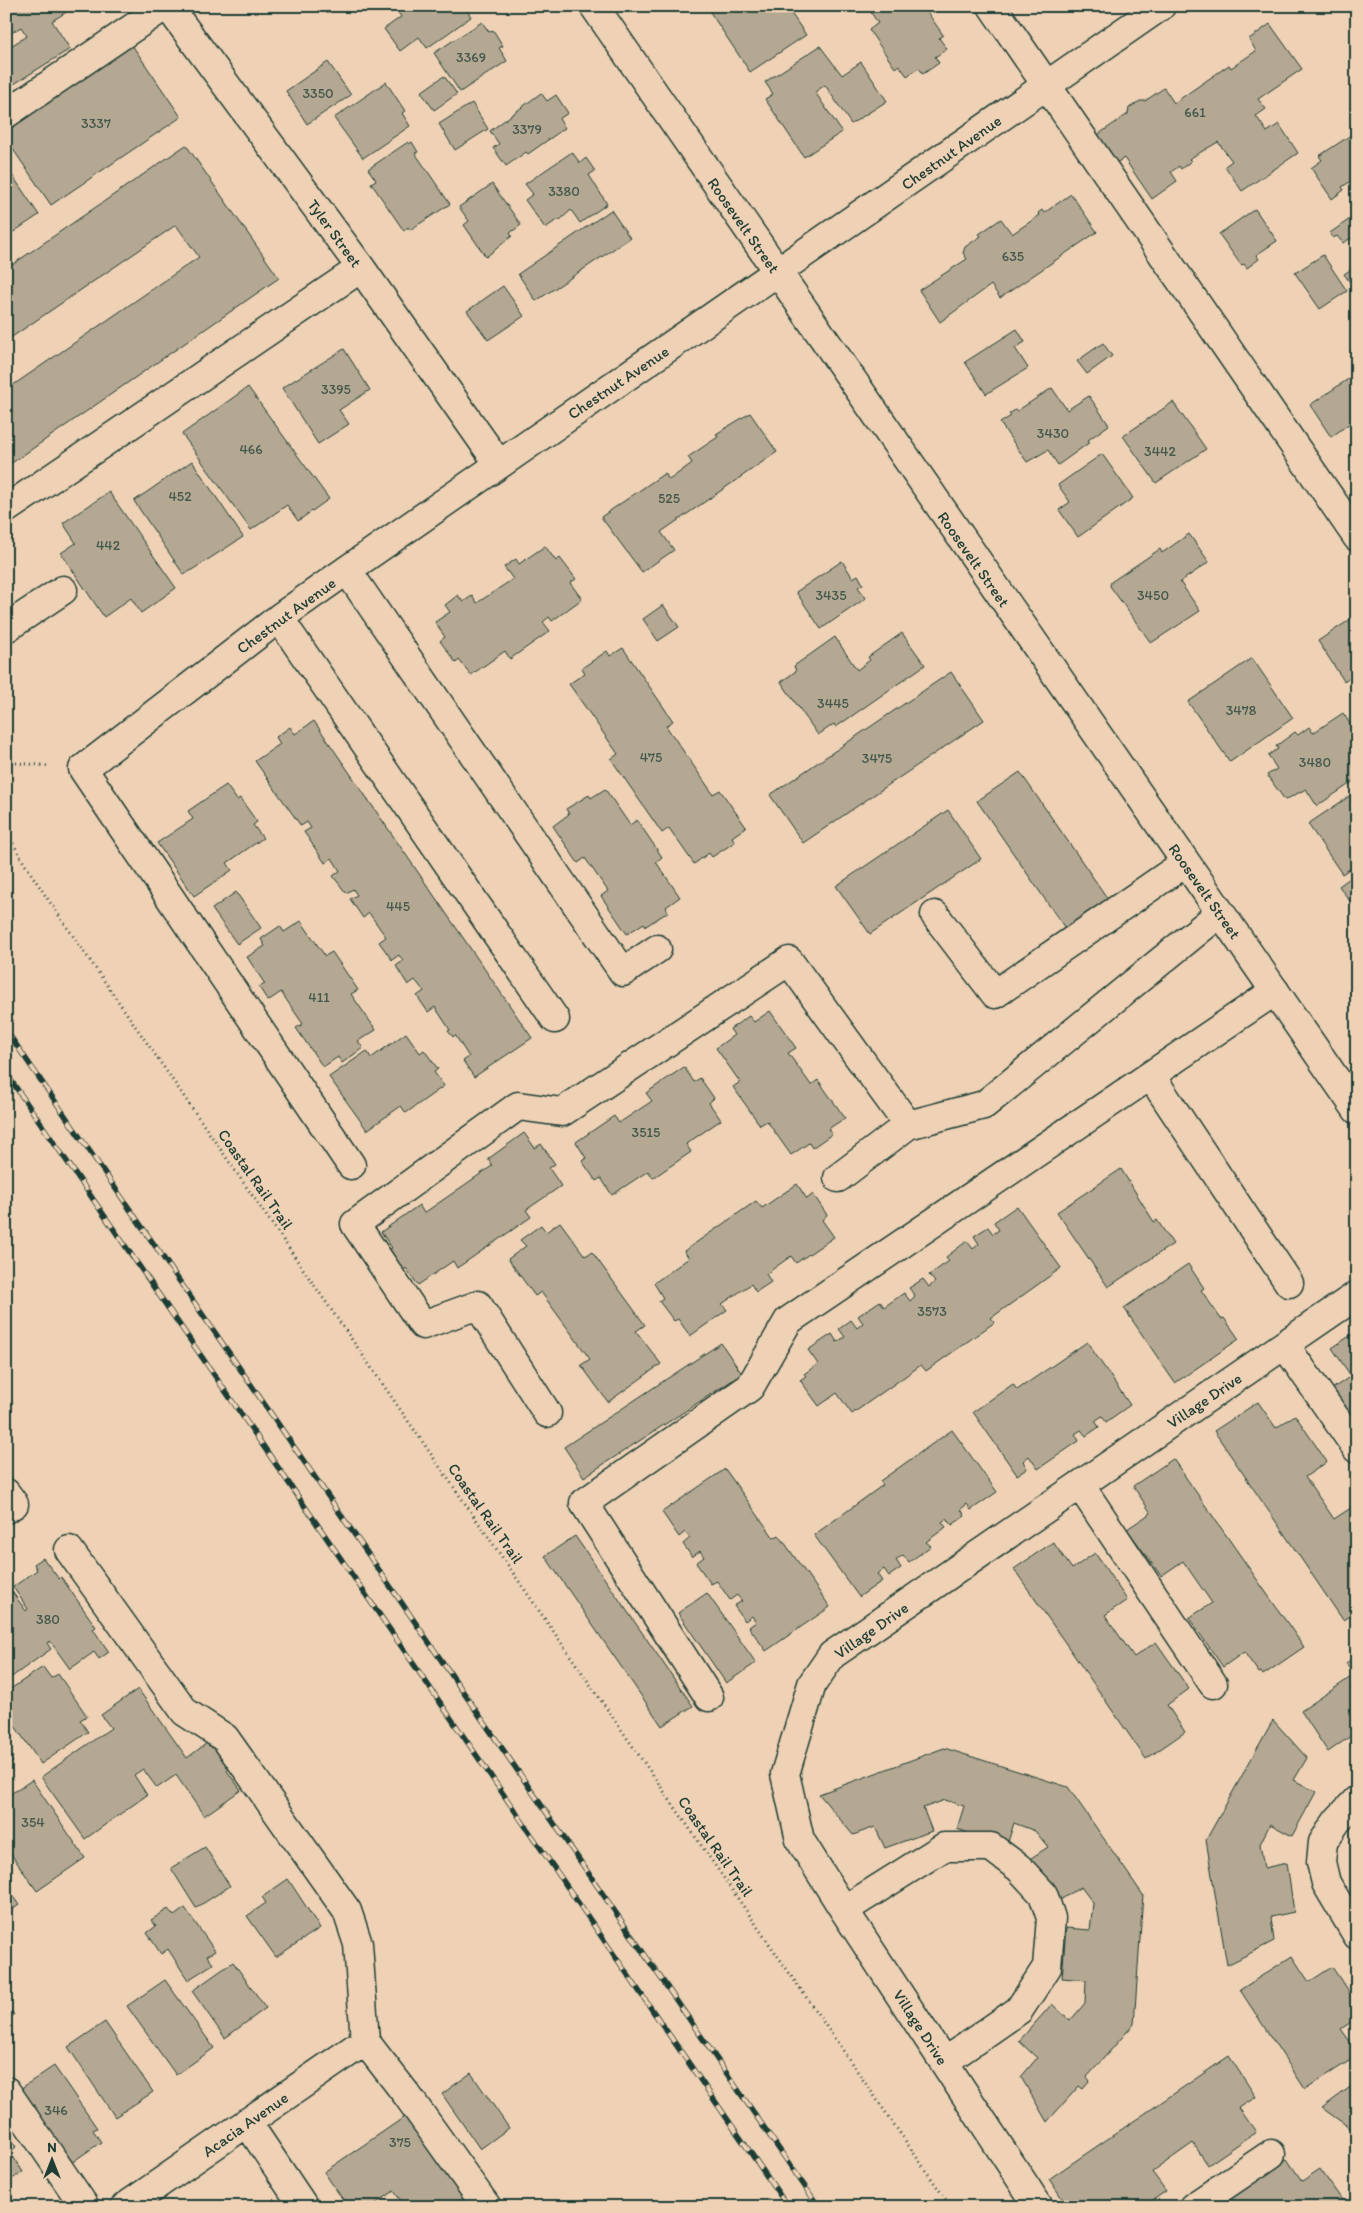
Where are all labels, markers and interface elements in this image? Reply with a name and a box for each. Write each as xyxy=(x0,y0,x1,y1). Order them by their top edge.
house number: 3369 xyxy=(456,49,486,66)
house number: 3350 xyxy=(302,85,334,102)
house number: 661 xyxy=(1184,104,1206,121)
street label: Chestnut Avenue xyxy=(898,111,1005,194)
house number: 3337 xyxy=(81,115,111,132)
house number: 3379 xyxy=(512,121,542,138)
street label: Roosevelt Street xyxy=(704,174,784,277)
house number: 3380 xyxy=(548,183,580,200)
street label: Tyler Street xyxy=(304,196,366,271)
house number: 635 xyxy=(1002,248,1024,265)
street label: Chestnut Avenue xyxy=(564,342,672,423)
house number: 3395 xyxy=(321,381,351,398)
house number: 3430 xyxy=(1037,425,1069,442)
house number: 466 xyxy=(239,441,263,458)
house number: 3442 xyxy=(1144,443,1177,460)
house number: 452 xyxy=(168,488,192,505)
house number: 525 xyxy=(658,490,680,507)
street label: Roosevelt Street xyxy=(934,508,1014,611)
house number: 442 xyxy=(96,537,121,554)
street label: Chestnut Avenue xyxy=(233,573,340,658)
house number: 3435 xyxy=(815,587,847,604)
house number: 3450 xyxy=(1137,587,1169,604)
house number: 3445 xyxy=(817,695,849,712)
house number: 3478 xyxy=(1226,702,1257,719)
house number: 475 xyxy=(640,749,662,766)
house number: 3475 xyxy=(862,750,892,767)
house number: 3480 xyxy=(1299,754,1331,771)
street label: Roosevelt Street xyxy=(1165,840,1245,943)
house number: 445 xyxy=(386,898,410,915)
house number: 411 xyxy=(308,989,330,1006)
house number: 3515 xyxy=(632,1124,660,1141)
street label: Coastal Rail Trail xyxy=(214,1125,297,1233)
house number: 3573 xyxy=(917,1303,947,1320)
street label: Village Drive xyxy=(1163,1368,1245,1432)
street label: Coastal Rail Trail xyxy=(444,1459,527,1567)
street label: Village Drive xyxy=(831,1598,912,1663)
house number: 380 xyxy=(36,1611,60,1628)
street label: Coastal Rail Trail xyxy=(674,1792,757,1900)
house number: 354 xyxy=(21,1814,45,1831)
street label: Village Drive xyxy=(889,1986,952,2069)
street label: Acacia Avenue xyxy=(199,2088,292,2161)
house number: 346 xyxy=(44,2102,68,2119)
house number: 375 xyxy=(389,2134,411,2151)
north arrow xyxy=(28,2136,78,2186)
text: N xyxy=(47,2139,57,2156)

